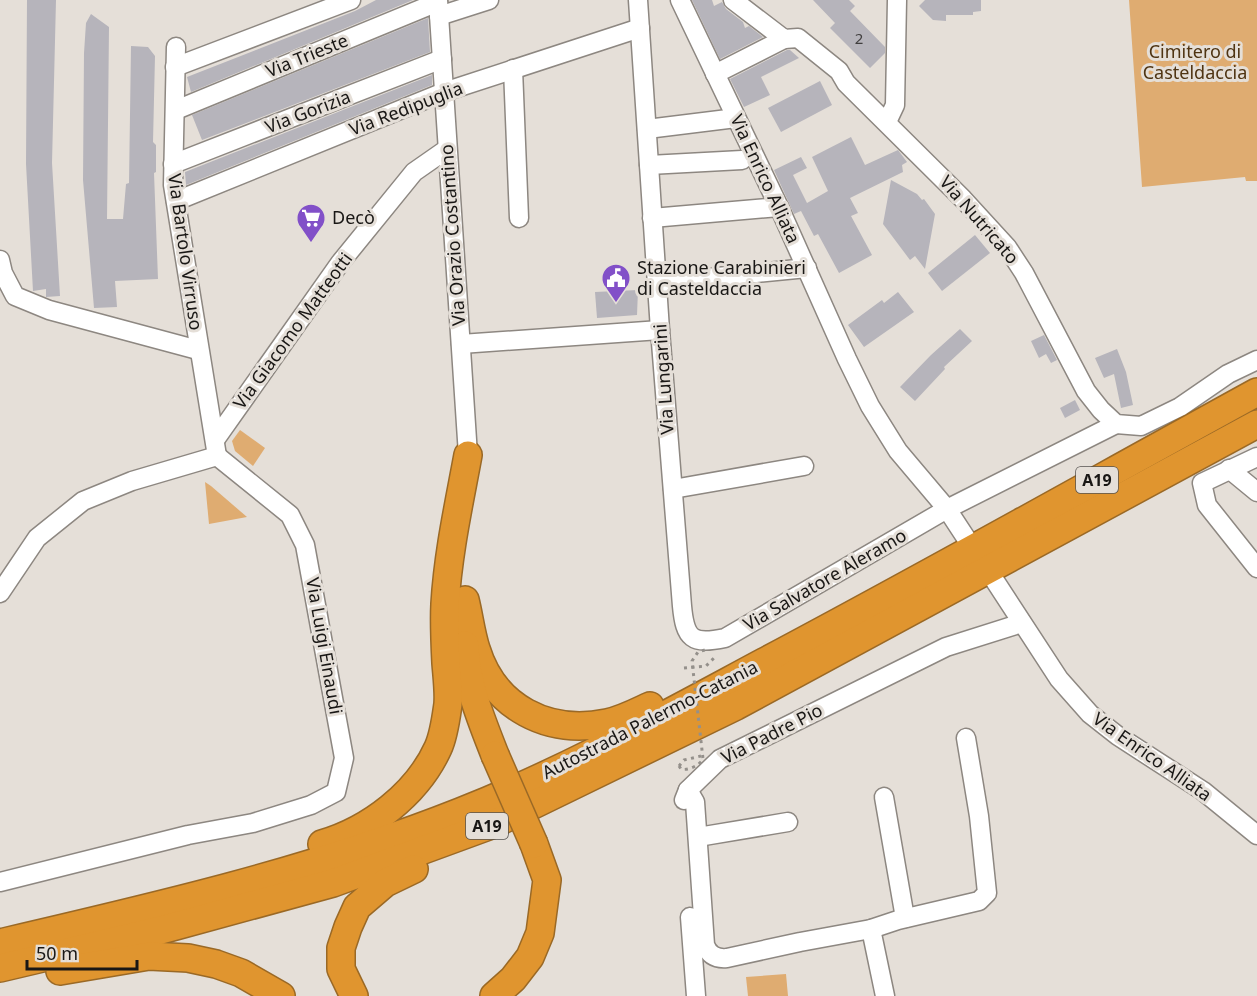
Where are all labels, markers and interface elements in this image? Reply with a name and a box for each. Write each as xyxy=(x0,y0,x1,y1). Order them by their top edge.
street label: Via Trieste xyxy=(262,28,351,82)
house number: 2 xyxy=(855,28,863,48)
park label: Cimitero di Casteldaccia xyxy=(1143,39,1247,84)
street label: Via Redipuglia xyxy=(345,75,466,141)
street label: Via Gorizia xyxy=(262,84,354,138)
street label: Via Enrico Alliata xyxy=(725,110,806,247)
street label: Via Orazio Costantino xyxy=(434,144,470,327)
street label: Via Nutricato xyxy=(935,170,1025,269)
street label: Via Bartolo Virruso xyxy=(163,172,209,332)
supermarket icon: Decò xyxy=(295,202,327,244)
place label: Decò xyxy=(332,205,375,229)
street label: Via Giacomo Matteotti xyxy=(227,247,357,414)
place label: Stazione Carabinieri di Casteldaccia xyxy=(637,255,806,300)
public building icon: Stazione Carabinieri di Casteldaccia xyxy=(600,262,632,304)
street label: Via Lungarini xyxy=(647,323,679,435)
road number: A19 xyxy=(1076,467,1118,493)
street label: Via Salvatore Aleramo xyxy=(739,523,910,636)
street label: Via Luigi Einaudi xyxy=(301,576,349,716)
street label: Autostrada Palermo-Catania xyxy=(538,654,761,784)
street label: Via Padre Pio xyxy=(717,697,826,769)
street label: Via Enrico Alliata xyxy=(1088,706,1217,806)
road number: A19 xyxy=(466,813,508,839)
scale bar xyxy=(27,933,136,971)
text: 50 m xyxy=(36,941,78,965)

